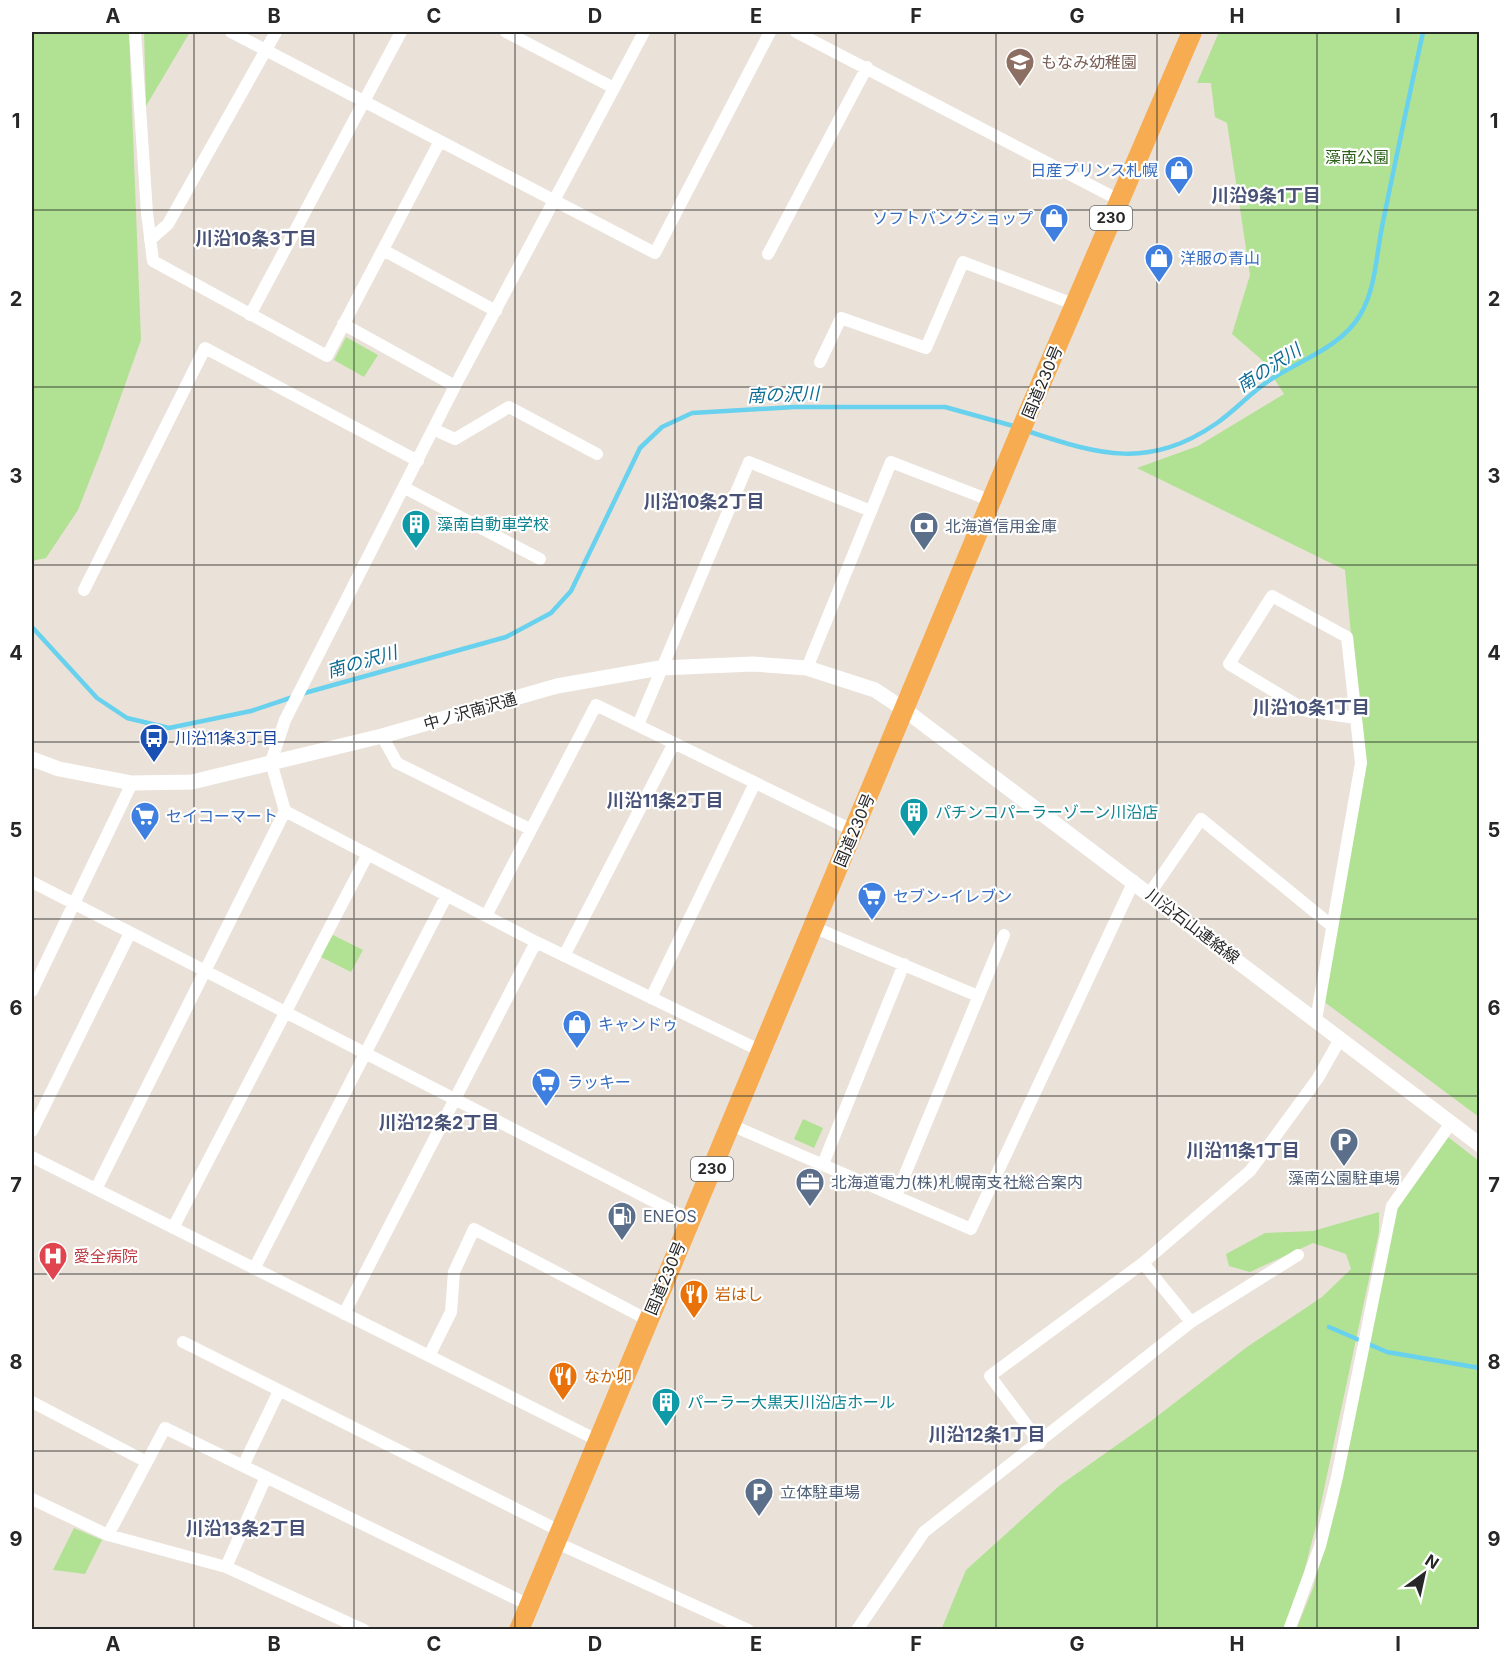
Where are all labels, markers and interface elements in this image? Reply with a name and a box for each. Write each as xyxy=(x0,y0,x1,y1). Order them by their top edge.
text: A xyxy=(106,4,121,28)
text: B xyxy=(267,4,281,28)
text: C xyxy=(427,4,441,28)
text: D xyxy=(588,4,602,28)
text: E xyxy=(750,4,762,28)
text: F xyxy=(910,4,922,28)
text: G xyxy=(1069,4,1085,28)
text: H xyxy=(1230,4,1244,28)
text: I xyxy=(1395,4,1401,28)
school or university icon: もなみ幼稚園 xyxy=(1004,46,1036,88)
place label: もなみ幼稚園 xyxy=(1041,52,1137,72)
text: 1 xyxy=(12,109,20,133)
text: 1 xyxy=(1490,109,1498,133)
park label: 藻南公園 xyxy=(1325,147,1389,167)
shop icon: 日産プリンス札幌 xyxy=(1163,154,1195,196)
place label: 日産プリンス札幌 xyxy=(1030,160,1158,180)
district label: 川沿9条1丁目 xyxy=(1211,185,1321,206)
shop icon: ソフトバンクショップ xyxy=(1038,202,1070,244)
road number: 230 xyxy=(1090,206,1132,230)
place label: ソフトバンクショップ xyxy=(872,208,1033,228)
district label: 川沿10条3丁目 xyxy=(195,228,317,249)
shop icon: 洋服の青山 xyxy=(1143,242,1175,284)
place label: 洋服の青山 xyxy=(1180,248,1260,268)
text: 2 xyxy=(10,287,22,311)
text: 2 xyxy=(1488,287,1500,311)
water label: 南の沢川 xyxy=(1233,338,1306,396)
street label: 国道230号 xyxy=(1018,342,1066,422)
water label: 南の沢川 xyxy=(747,383,821,406)
text: 3 xyxy=(10,464,22,488)
text: 3 xyxy=(1488,464,1500,488)
district label: 川沿10条2丁目 xyxy=(643,491,765,512)
building icon: 藻南自動車学校 xyxy=(400,508,432,550)
bank icon: 北海道信用金庫 xyxy=(908,510,940,552)
place label: 藻南自動車学校 xyxy=(437,514,549,534)
place label: 北海道信用金庫 xyxy=(945,516,1057,536)
text: 4 xyxy=(9,641,23,665)
water label: 南の沢川 xyxy=(324,641,401,682)
text: 4 xyxy=(1487,641,1501,665)
street label: 中ノ沢南沢通 xyxy=(421,688,519,734)
district label: 川沿10条1丁目 xyxy=(1252,697,1370,718)
bus stop icon: 川沿11条3丁目 xyxy=(138,722,170,764)
place label: 川沿11条3丁目 xyxy=(175,728,278,748)
district label: 川沿11条2丁目 xyxy=(607,790,723,811)
street label: 国道230号 xyxy=(830,790,878,870)
building icon: パチンコパーラーゾーン川沿店 xyxy=(898,796,930,838)
supermarket icon: セイコーマート xyxy=(129,800,161,842)
place label: パチンコパーラーゾーン川沿店 xyxy=(935,802,1158,822)
place label: セイコーマート xyxy=(166,806,278,826)
text: 5 xyxy=(10,818,22,842)
text: 5 xyxy=(1488,818,1500,842)
supermarket icon: セブン-イレブン xyxy=(856,880,888,922)
street label: 川沿石山連絡線 xyxy=(1142,884,1244,968)
place label: セブン-イレブン xyxy=(893,886,1012,906)
text: 6 xyxy=(10,996,23,1020)
text: 6 xyxy=(1488,996,1501,1020)
shop icon: キャンドゥ xyxy=(561,1008,593,1050)
place label: キャンドゥ xyxy=(598,1014,678,1034)
supermarket icon: ラッキー xyxy=(530,1066,562,1108)
place label: ラッキー xyxy=(567,1072,631,1092)
district label: 川沿12条2丁目 xyxy=(379,1112,499,1133)
parking icon: 藻南公園駐車場 xyxy=(1328,1126,1360,1168)
district label: 川沿11条1丁目 xyxy=(1186,1140,1300,1161)
road number: 230 xyxy=(691,1157,733,1181)
office icon: 北海道電力(株)札幌南支社総合案内 xyxy=(794,1166,826,1208)
place label: 藻南公園駐車場 xyxy=(1288,1168,1400,1188)
place label: 北海道電力(株)札幌南支社総合案内 xyxy=(831,1172,1083,1192)
text: 7 xyxy=(10,1173,22,1197)
text: 7 xyxy=(1488,1173,1500,1197)
fuel station icon: ENEOS xyxy=(606,1200,638,1242)
place label: ENEOS xyxy=(643,1206,697,1226)
street label: 国道230号 xyxy=(641,1238,689,1318)
hospital icon: 愛全病院 xyxy=(37,1240,69,1282)
place label: 愛全病院 xyxy=(74,1246,138,1266)
restaurant icon: 岩はし xyxy=(678,1278,710,1320)
place label: 岩はし xyxy=(715,1284,763,1304)
text: 8 xyxy=(9,1350,23,1374)
text: 8 xyxy=(1487,1350,1501,1374)
restaurant icon: なか卯 xyxy=(547,1360,579,1402)
place label: なか卯 xyxy=(584,1366,632,1386)
building icon: パーラー大黒天川沿店ホール xyxy=(650,1386,682,1428)
place label: パーラー大黒天川沿店ホール xyxy=(687,1392,895,1412)
district label: 川沿12条1丁目 xyxy=(929,1424,1045,1445)
parking icon: 立体駐車場 xyxy=(743,1476,775,1518)
place label: 立体駐車場 xyxy=(780,1482,860,1502)
district label: 川沿13条2丁目 xyxy=(186,1518,306,1539)
text: 9 xyxy=(10,1527,23,1551)
text: 9 xyxy=(1488,1527,1501,1551)
north arrow xyxy=(1394,1544,1454,1604)
text: N xyxy=(1422,1550,1443,1573)
text: A xyxy=(106,1632,121,1656)
text: B xyxy=(267,1632,281,1656)
text: C xyxy=(427,1632,441,1656)
text: D xyxy=(588,1632,602,1656)
text: E xyxy=(750,1632,762,1656)
text: F xyxy=(910,1632,922,1656)
text: G xyxy=(1069,1632,1085,1656)
text: H xyxy=(1230,1632,1244,1656)
text: I xyxy=(1395,1632,1401,1656)

